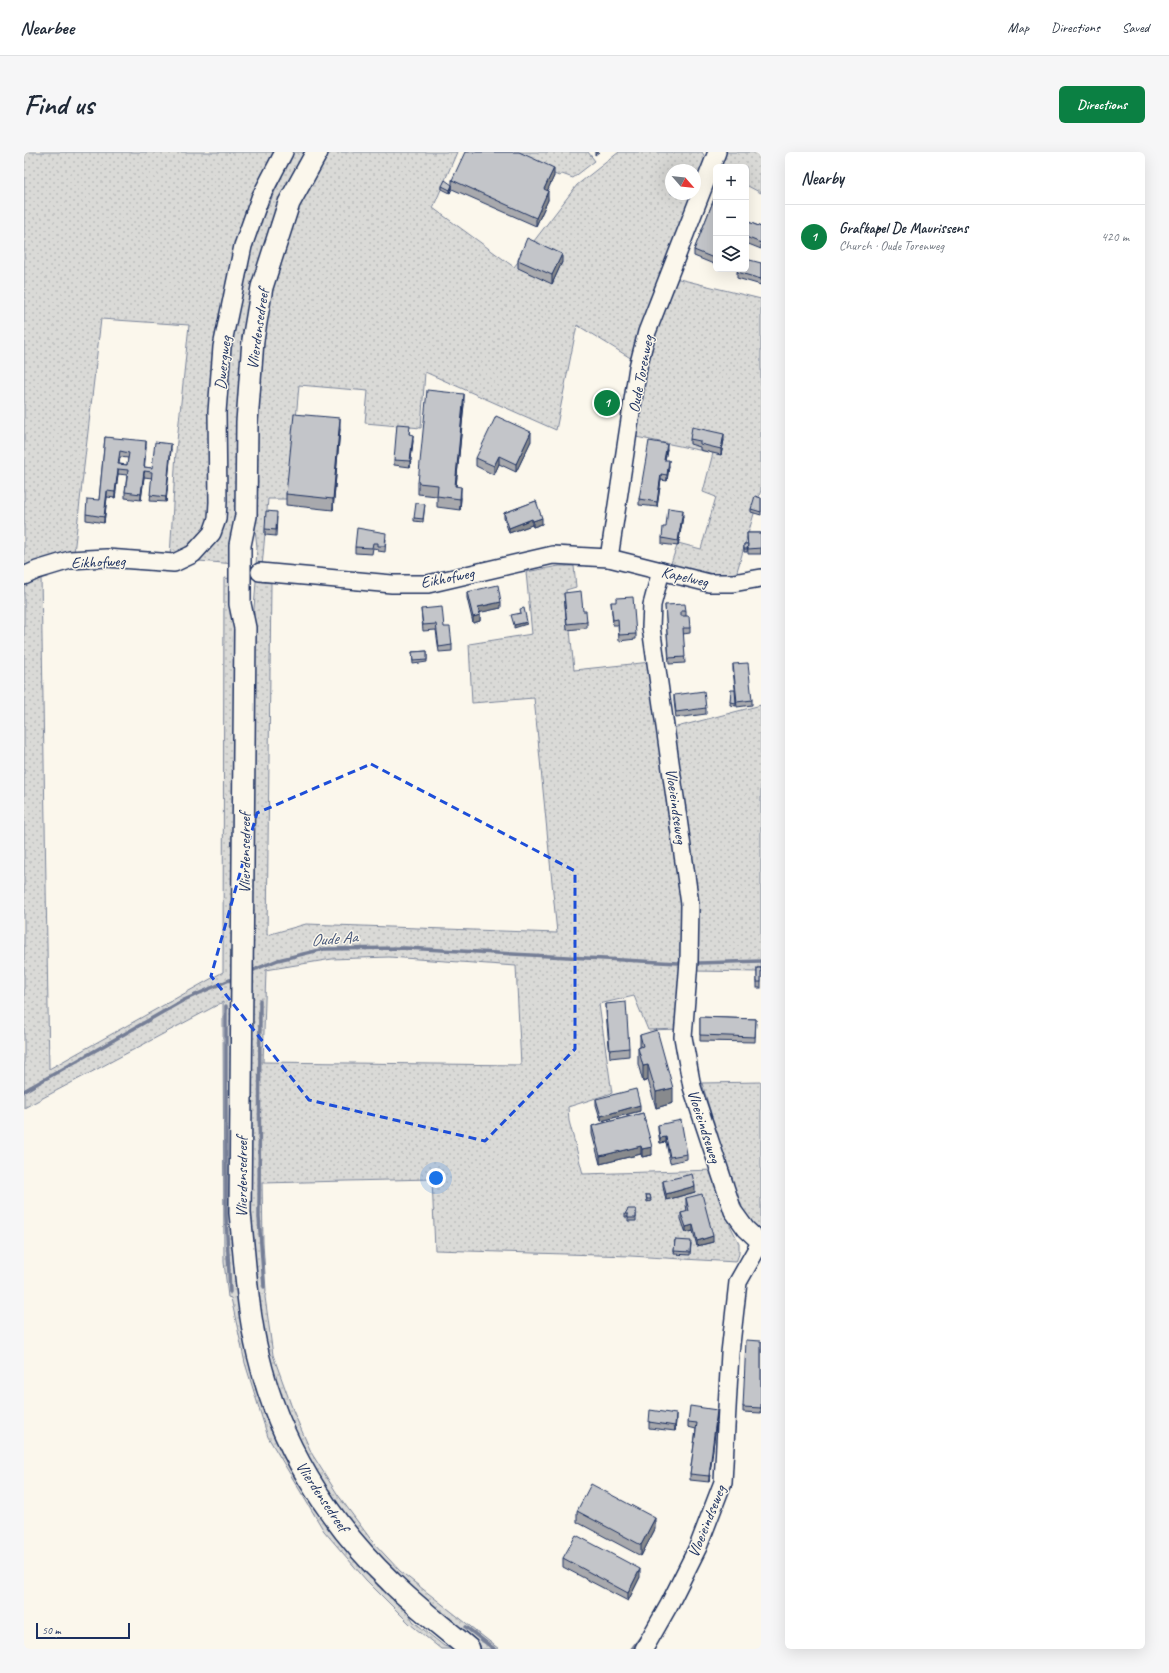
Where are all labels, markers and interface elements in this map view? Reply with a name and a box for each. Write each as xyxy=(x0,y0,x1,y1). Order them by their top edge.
text: Nearbee xyxy=(20,16,74,40)
text: Map xyxy=(1008,19,1029,36)
text: Directions xyxy=(1051,19,1100,36)
text: Saved xyxy=(1122,19,1149,36)
button: Directions xyxy=(1059,86,1145,123)
text: Find us xyxy=(24,87,94,122)
north arrow xyxy=(665,164,701,200)
map controls xyxy=(713,164,749,272)
button: + xyxy=(713,164,749,200)
text: Nearby xyxy=(801,168,844,189)
button: − xyxy=(713,200,749,236)
text: Grafkapel De Maurissens xyxy=(839,219,968,238)
text: 1 xyxy=(811,229,817,245)
text: 420 m xyxy=(1101,229,1129,245)
button: layers xyxy=(713,236,749,272)
text: Church · Oude Torenweg xyxy=(839,238,944,254)
street label: Vlierdensedreef xyxy=(242,284,274,371)
street label: Oude Torenweg xyxy=(624,333,659,414)
street label: Dwergweg xyxy=(210,334,236,391)
pin: 1 xyxy=(594,388,620,418)
street label: Eikhofweg xyxy=(71,551,127,573)
street label: Kapelweg xyxy=(659,562,711,592)
street label: Eikhofweg xyxy=(419,563,477,593)
street label: Vloeieindseweg xyxy=(661,767,691,846)
street label: Vlierdensedreef xyxy=(235,809,255,893)
water label: Oude Aa xyxy=(310,926,360,951)
street label: Vloeieindseweg xyxy=(683,1087,726,1167)
street label: Vlierdensedreef xyxy=(232,1133,252,1217)
your location xyxy=(426,1168,446,1188)
street label: Vlierdensedreef xyxy=(291,1457,355,1538)
street label: Vloeieindseweg xyxy=(683,1481,731,1560)
scale bar xyxy=(36,1621,130,1640)
text: 50 m xyxy=(42,1623,61,1637)

